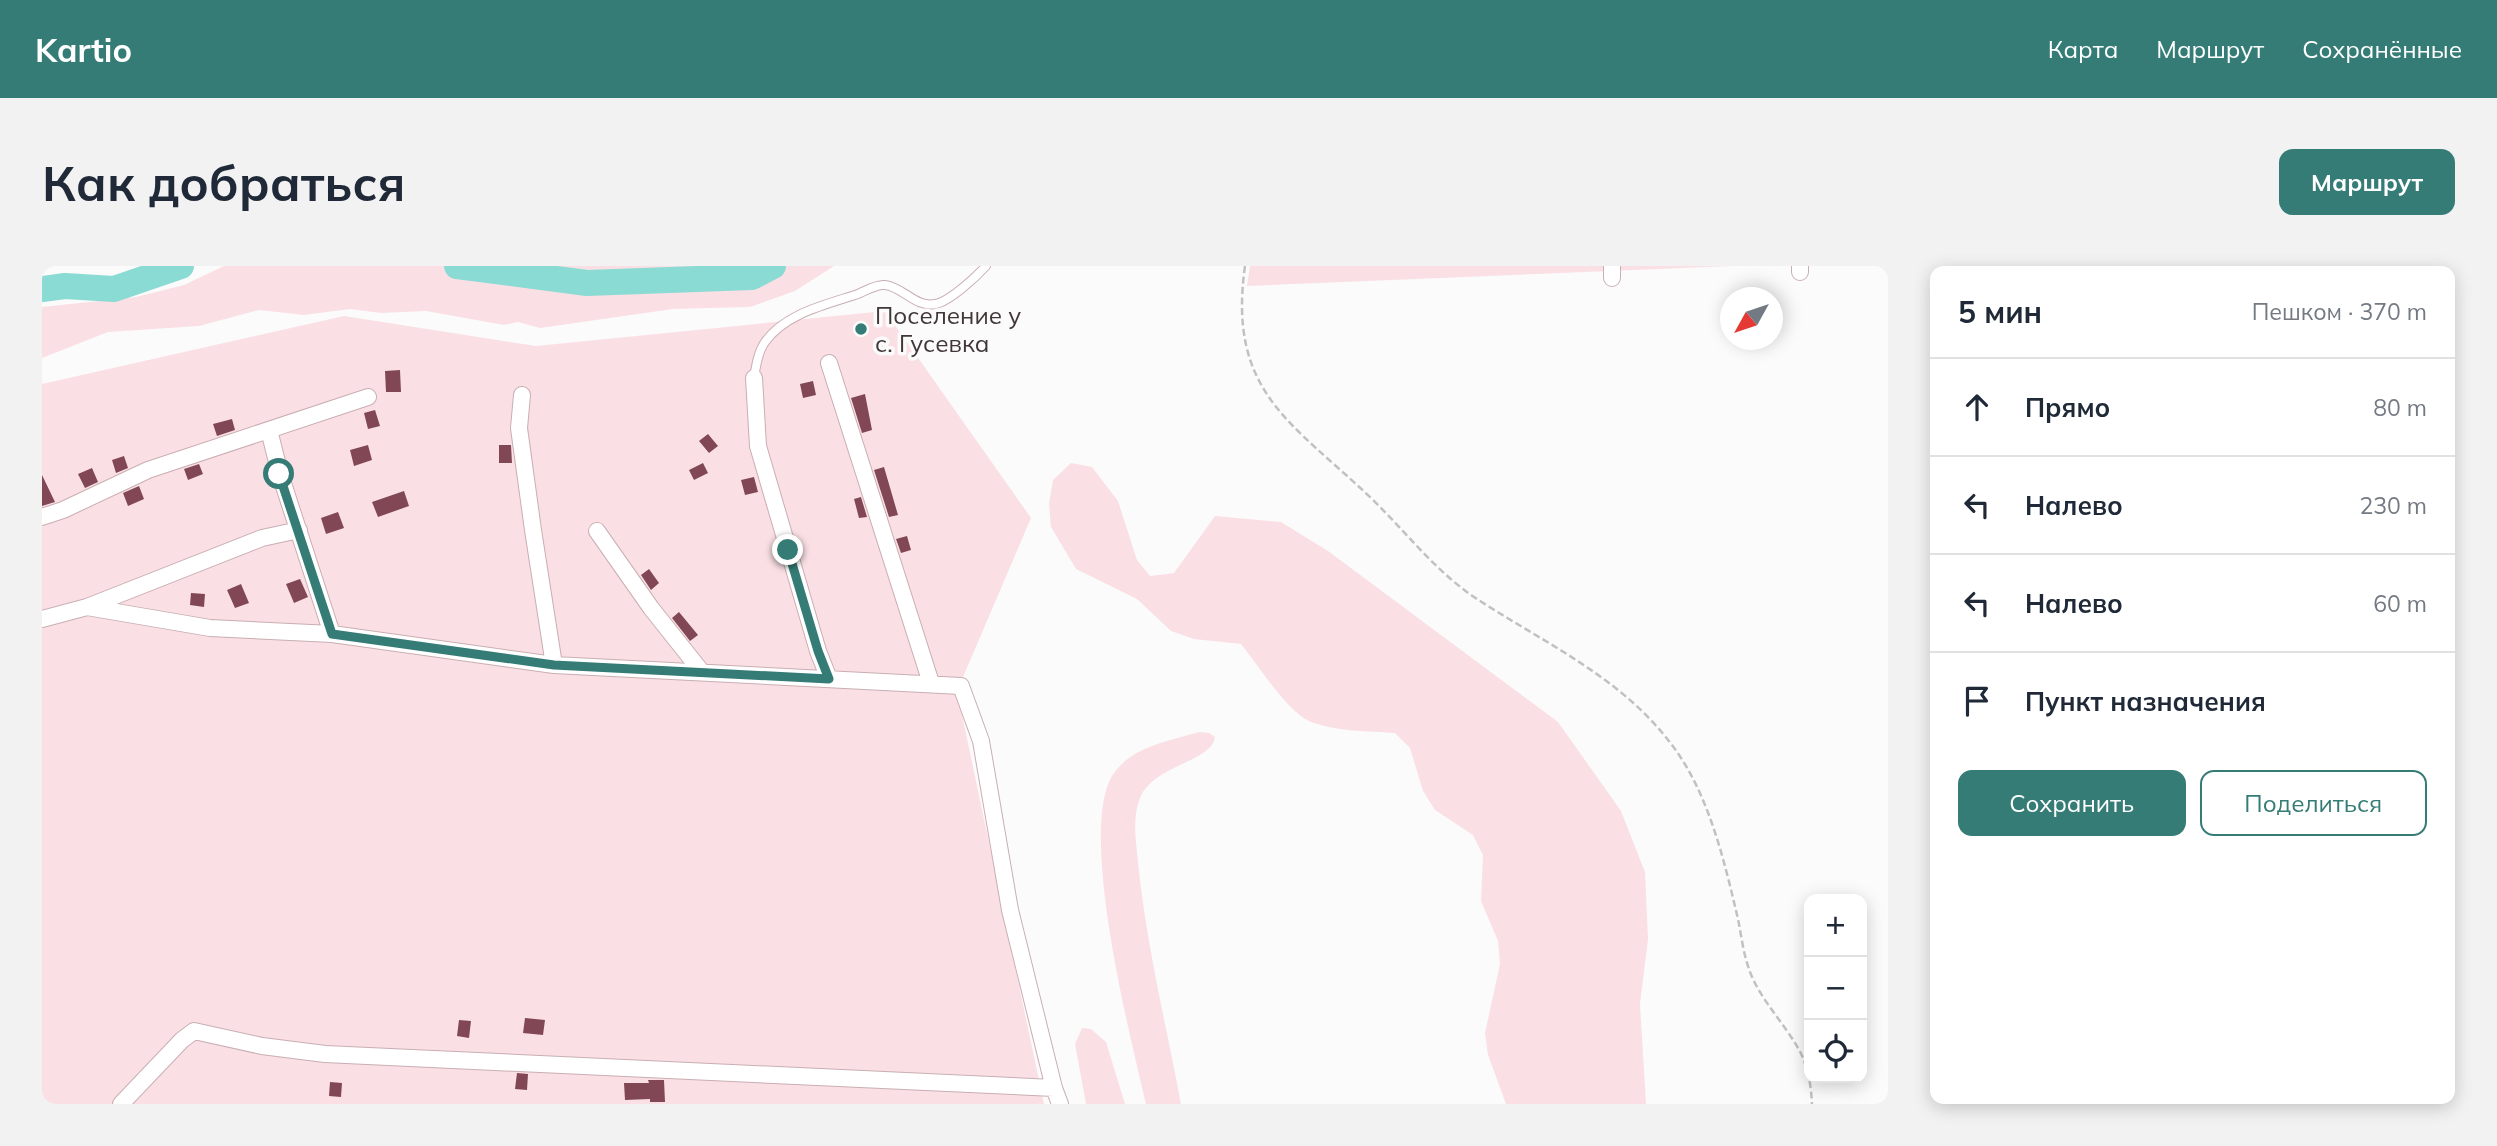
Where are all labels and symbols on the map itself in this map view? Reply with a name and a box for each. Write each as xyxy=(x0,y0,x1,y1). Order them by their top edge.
north arrow xyxy=(1720,287,1783,350)
place label: Поселение у с. Гусевка xyxy=(875,300,1021,358)
marker: Поселение у с. Гусевка xyxy=(853,321,869,337)
route start xyxy=(263,458,294,489)
route end xyxy=(772,534,803,565)

